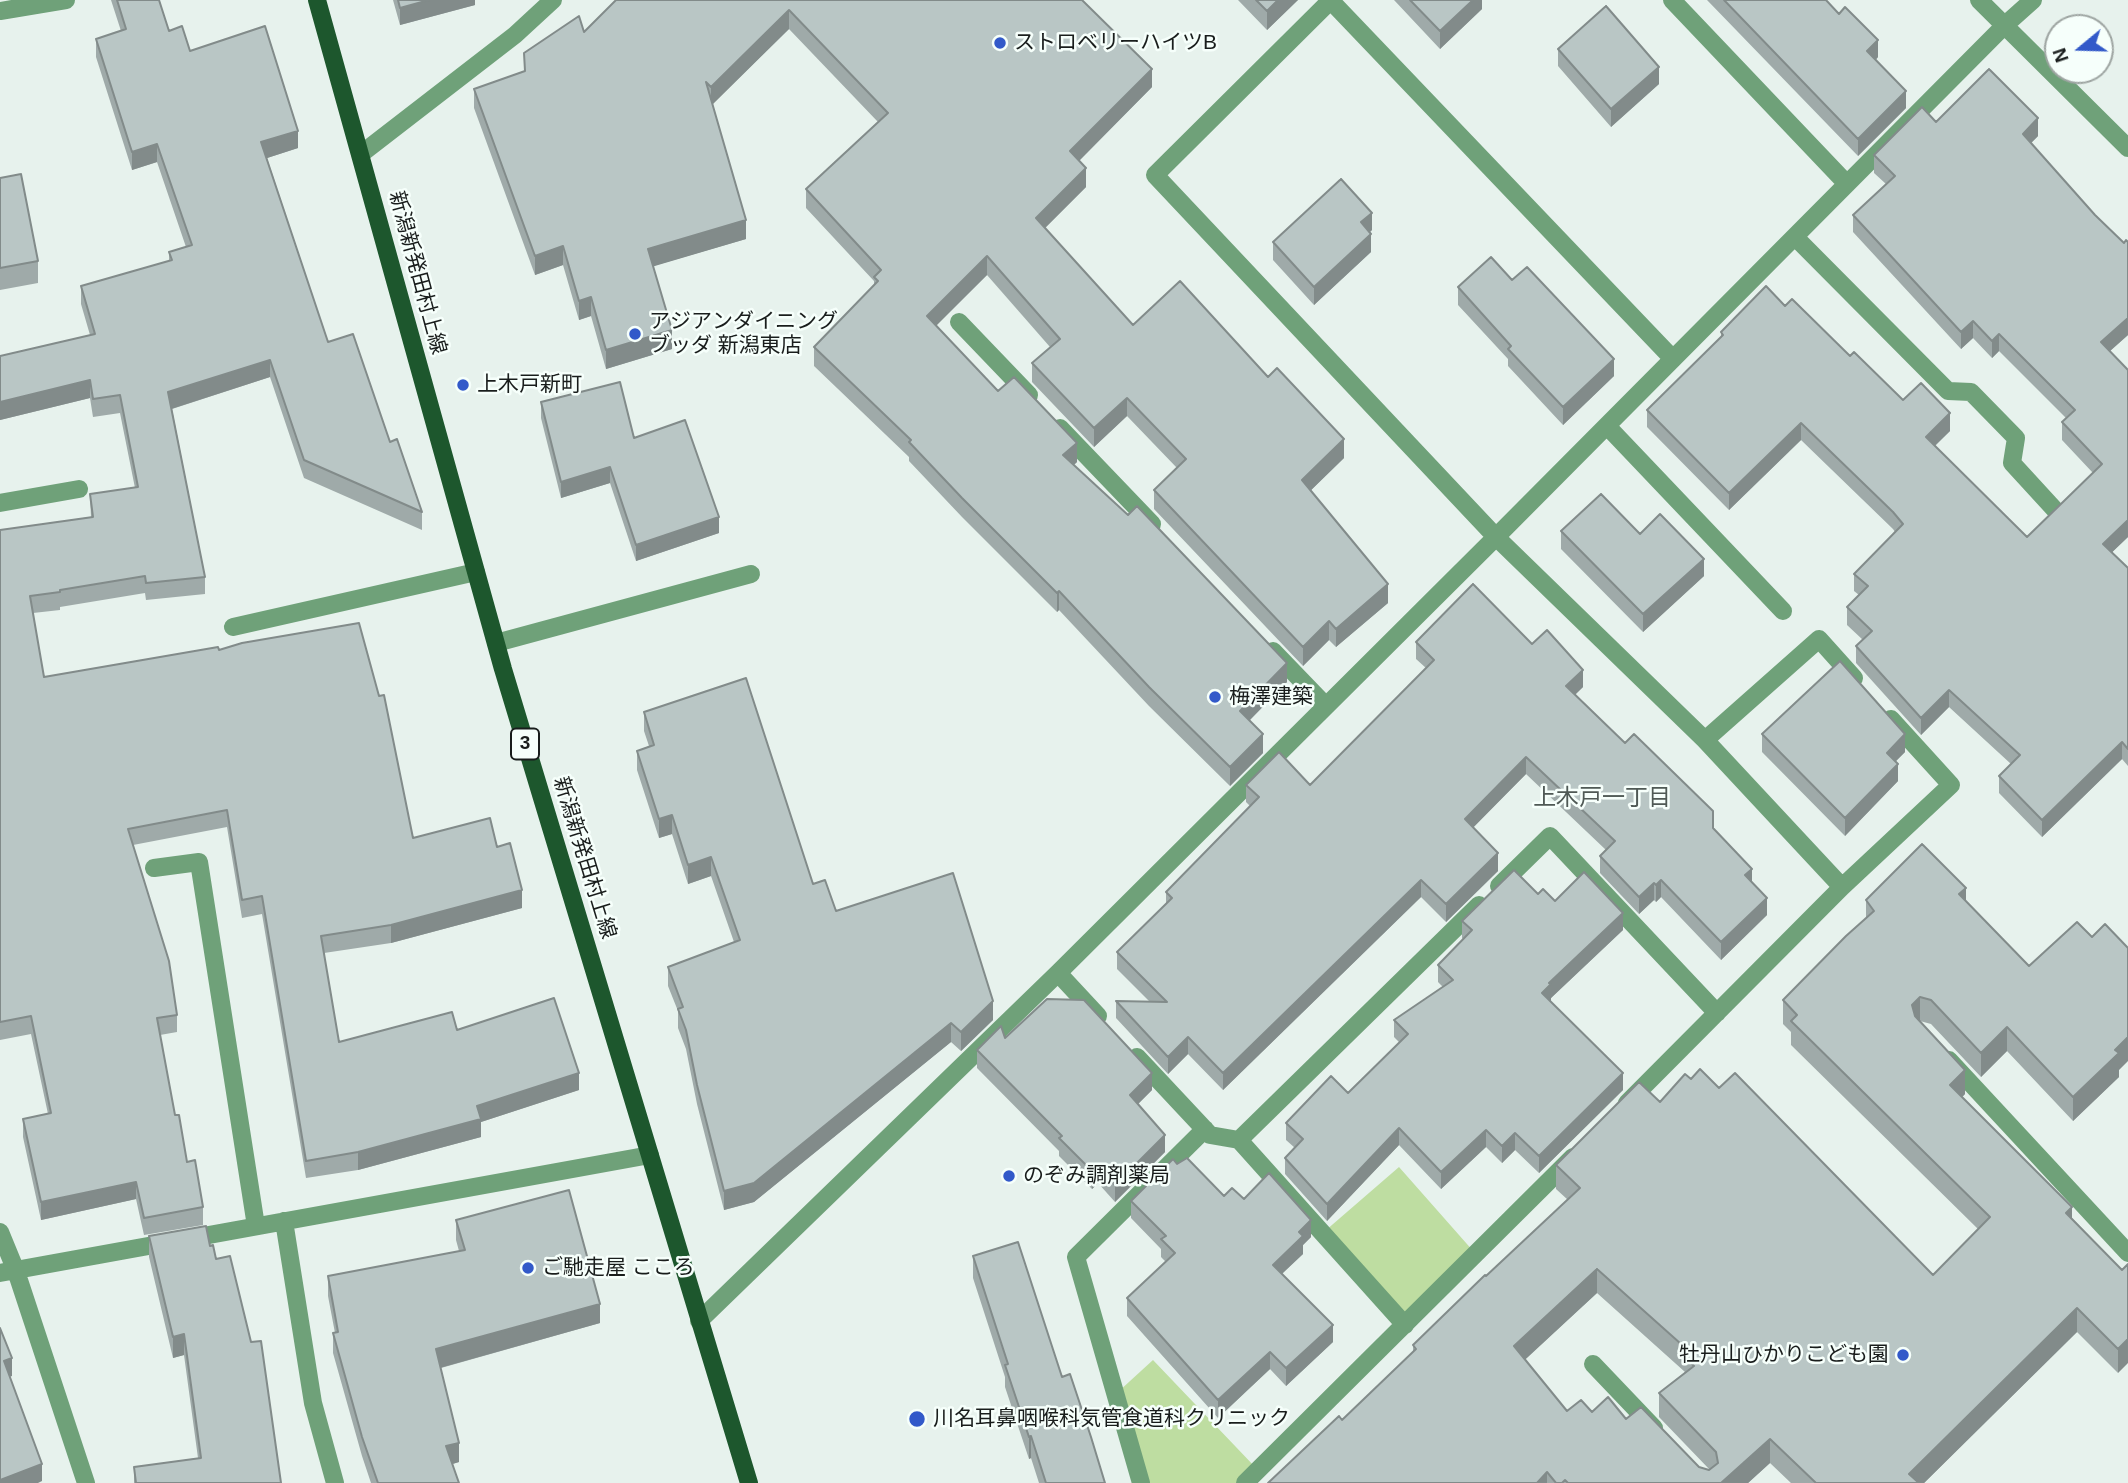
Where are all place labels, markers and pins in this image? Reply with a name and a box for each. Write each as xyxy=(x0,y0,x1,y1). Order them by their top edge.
place label: ストロベリーハイツB xyxy=(1014,30,1217,56)
marker: ストロベリーハイツB xyxy=(992,35,1008,51)
place label: アジアンダイニング ブッダ 新潟東店 xyxy=(649,309,838,359)
marker: アジアンダイニング ブッダ 新潟東店 xyxy=(627,326,643,342)
place label: 上木戸新町 xyxy=(477,372,582,398)
marker: 上木戸新町 xyxy=(455,377,471,393)
place label: 梅澤建築 xyxy=(1229,684,1313,710)
marker: 梅澤建築 xyxy=(1207,689,1223,705)
place label: のぞみ調剤薬局 xyxy=(1023,1163,1170,1189)
marker: のぞみ調剤薬局 xyxy=(1001,1168,1017,1184)
place label: ご馳走屋 こころ xyxy=(542,1255,695,1281)
marker: ご馳走屋 こころ xyxy=(520,1260,536,1276)
place label: 牡丹山ひかりこども園 xyxy=(1679,1342,1889,1368)
marker: 牡丹山ひかりこども園 xyxy=(1895,1347,1911,1363)
place label: 川名耳鼻咽喉科気管食道科クリニック xyxy=(933,1406,1290,1432)
marker: 川名耳鼻咽喉科気管食道科クリニック xyxy=(907,1409,927,1429)

